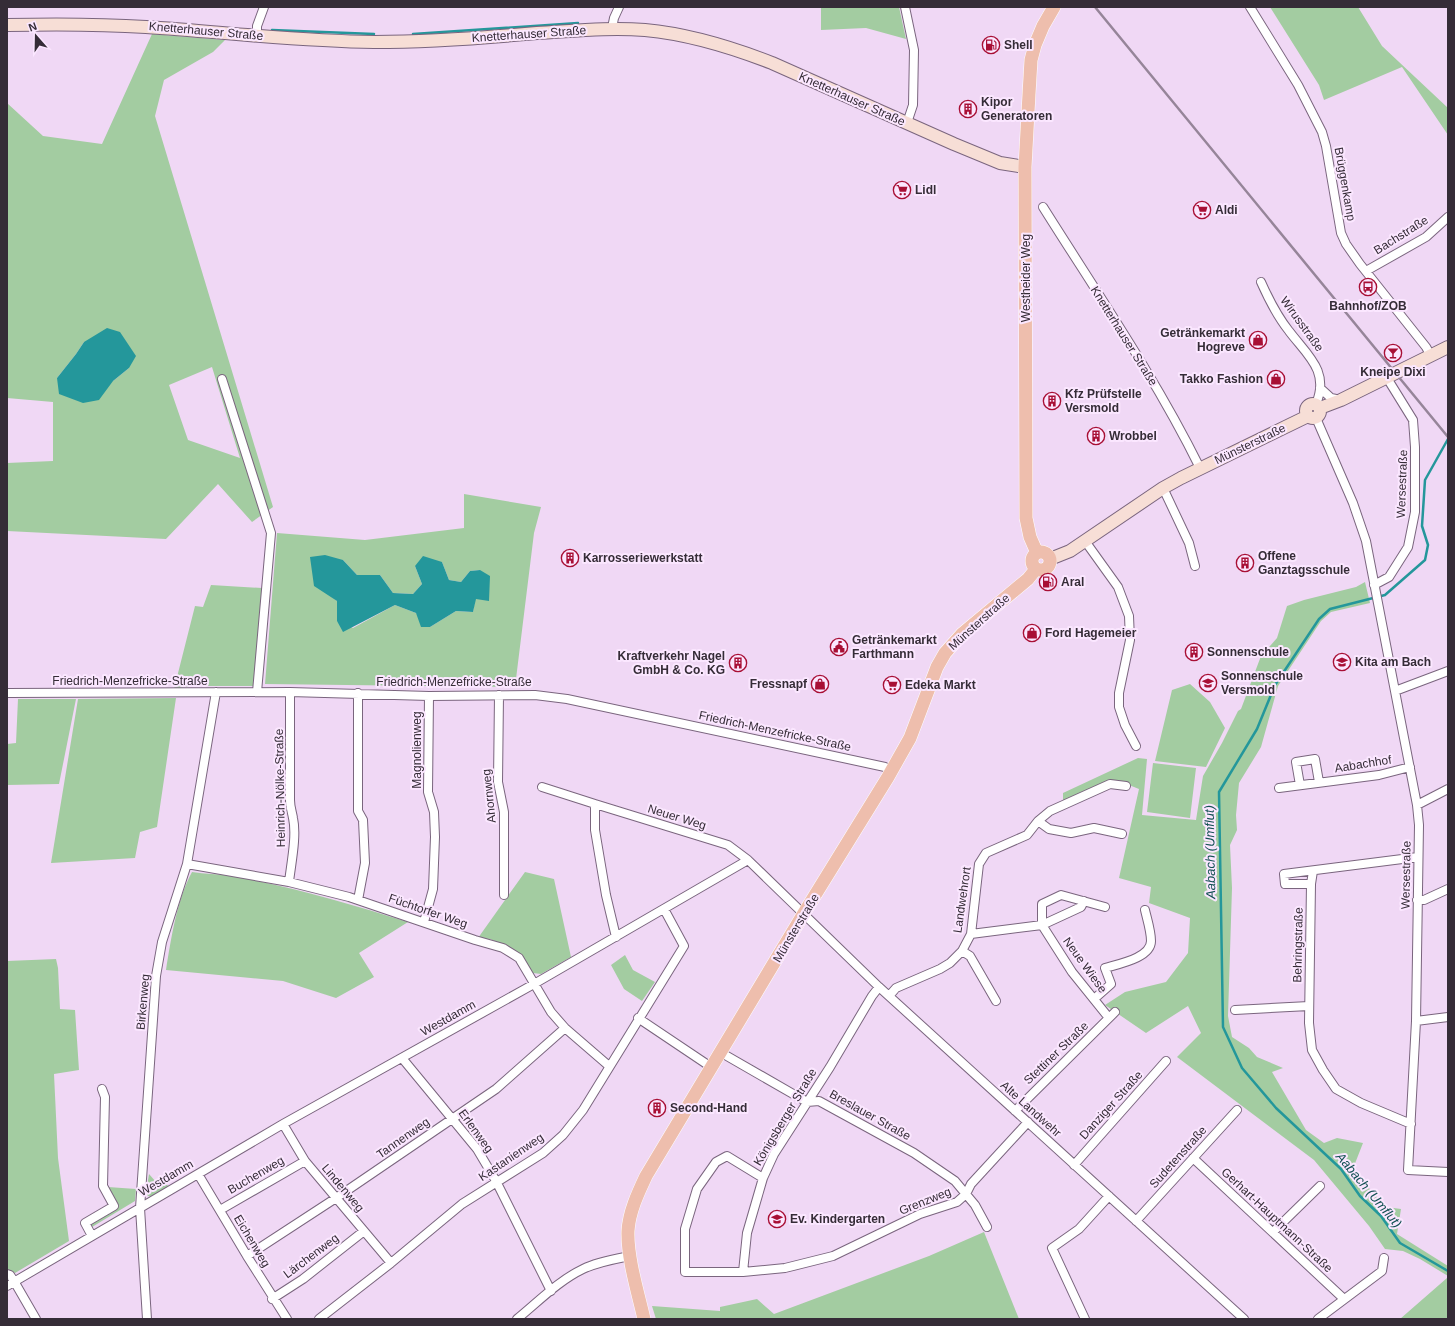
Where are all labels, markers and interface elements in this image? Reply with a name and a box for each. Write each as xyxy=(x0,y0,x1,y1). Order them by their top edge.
north arrow xyxy=(16,16,56,56)
street label: Knetterhauser Straße xyxy=(148,19,264,43)
text: N xyxy=(27,20,38,34)
street label: Knetterhauser Straße xyxy=(471,23,587,45)
fuel station icon: Shell xyxy=(981,35,1001,55)
place label: Shell xyxy=(1004,38,1033,52)
street label: Knetterhauser Straße xyxy=(797,69,908,129)
place label: Kipor Generatoren xyxy=(981,95,1052,123)
building icon: Kipor Generatoren xyxy=(958,99,978,119)
street label: Brüggenkamp xyxy=(1332,146,1358,222)
supermarket icon: Lidl xyxy=(892,180,912,200)
place label: Lidl xyxy=(915,183,936,197)
supermarket icon: Aldi xyxy=(1192,200,1212,220)
place label: Aldi xyxy=(1215,203,1238,217)
street label: Bachstraße xyxy=(1371,213,1431,257)
street label: Westheider Weg xyxy=(1019,234,1033,322)
bus stop icon: Bahnhof/ZOB xyxy=(1358,277,1378,297)
street label: Knetterhauser Straße xyxy=(1088,284,1161,389)
street label: Wirusstraße xyxy=(1277,294,1327,355)
place label: Bahnhof/ZOB xyxy=(1329,299,1407,313)
place label: Getränkemarkt Hogreve xyxy=(1160,326,1245,354)
shop icon: Getränkemarkt Hogreve xyxy=(1248,330,1268,350)
bar icon: Kneipe Dixi xyxy=(1383,343,1403,363)
place label: Kneipe Dixi xyxy=(1360,365,1426,379)
shop icon: Takko Fashion xyxy=(1266,369,1286,389)
place label: Takko Fashion xyxy=(1180,372,1263,386)
place label: Kfz Prüfstelle Versmold xyxy=(1065,387,1142,415)
building icon: Kfz Prüfstelle Versmold xyxy=(1042,391,1062,411)
street label: Münsterstraße xyxy=(1212,421,1288,467)
building icon: Wrobbel xyxy=(1086,426,1106,446)
place label: Wrobbel xyxy=(1109,429,1157,443)
street label: Wersestraße xyxy=(1394,449,1410,518)
building icon: Karrosseriewerkstatt xyxy=(560,548,580,568)
place label: Offene Ganztagsschule xyxy=(1258,549,1350,577)
place label: Karrosseriewerkstatt xyxy=(583,551,702,565)
building icon: Offene Ganztagsschule xyxy=(1235,553,1255,573)
fuel station icon: Aral xyxy=(1038,572,1058,592)
place label: Aral xyxy=(1061,575,1084,589)
street label: Münsterstraße xyxy=(946,591,1013,653)
shop icon: Ford Hagemeier xyxy=(1022,623,1042,643)
place label: Ford Hagemeier xyxy=(1045,626,1137,640)
place label: Getränkemarkt Farthmann xyxy=(852,633,937,661)
public building icon: Getränkemarkt Farthmann xyxy=(829,637,849,657)
building icon: Sonnenschule xyxy=(1184,642,1204,662)
place label: Sonnenschule xyxy=(1207,645,1289,659)
place label: Kraftverkehr Nagel GmbH & Co. KG xyxy=(618,649,725,677)
school or university icon: Kita am Bach xyxy=(1332,652,1352,672)
building icon: Kraftverkehr Nagel GmbH & Co. KG xyxy=(728,653,748,673)
place label: Kita am Bach xyxy=(1355,655,1431,669)
place label: Sonnenschule Versmold xyxy=(1221,669,1303,697)
school or university icon: Sonnenschule Versmold xyxy=(1198,673,1218,693)
street label: Friedrich-Menzefricke-Straße xyxy=(52,674,208,688)
shop icon: Fressnapf xyxy=(810,674,830,694)
street label: Friedrich-Menzefricke-Straße xyxy=(376,675,532,689)
supermarket icon: Edeka Markt xyxy=(882,675,902,695)
place label: Fressnapf xyxy=(750,677,808,691)
place label: Edeka Markt xyxy=(905,678,976,692)
street label: Friedrich-Menzefricke-Straße xyxy=(698,708,853,754)
street label: Magnolienweg xyxy=(410,711,424,789)
street label: Heinrich-Nölke-Straße xyxy=(272,728,288,847)
street label: Aabachhof xyxy=(1334,752,1393,775)
street label: Ahornweg xyxy=(479,768,499,824)
street label: Neuer Weg xyxy=(646,801,708,833)
water label: Aabach (Umflut) xyxy=(1202,805,1218,900)
street label: Wersestraße xyxy=(1398,840,1414,909)
street label: Landwehrort xyxy=(950,865,974,934)
street label: Füchtorfer Weg xyxy=(387,891,469,931)
street label: Münsterstraße xyxy=(770,891,822,965)
street label: Behringstraße xyxy=(1290,907,1306,983)
street label: Neue Wiese xyxy=(1060,934,1110,996)
street label: Birkenweg xyxy=(134,973,152,1031)
street label: Westdamm xyxy=(418,997,478,1039)
street label: Stettiner Straße xyxy=(1021,1019,1091,1087)
street label: Königsberger Straße xyxy=(750,1066,820,1168)
street label: Danziger Straße xyxy=(1077,1068,1146,1142)
street label: Alte Landwehr xyxy=(998,1078,1064,1140)
street label: Breslauer Straße xyxy=(827,1087,913,1143)
building icon: Second-Hand xyxy=(647,1098,667,1118)
place label: Second-Hand xyxy=(670,1101,747,1115)
street label: Erlenweg xyxy=(456,1107,496,1155)
street label: Tannenweg xyxy=(374,1115,432,1161)
street label: Sudetenstraße xyxy=(1146,1123,1210,1191)
street label: Kastanienweg xyxy=(476,1130,546,1184)
water label: Aabach (Umflut) xyxy=(1332,1148,1405,1231)
street label: Buchenweg xyxy=(225,1153,287,1197)
street label: Westdamm xyxy=(136,1157,196,1199)
street label: Lindenweg xyxy=(319,1161,367,1215)
street label: Gerhart-Hauptmann-Straße xyxy=(1219,1165,1336,1275)
street label: Grenzweg xyxy=(897,1184,953,1218)
school or university icon: Ev. Kindergarten xyxy=(767,1209,787,1229)
street label: Eichenweg xyxy=(231,1212,273,1270)
place label: Ev. Kindergarten xyxy=(790,1212,885,1226)
street label: Lärchenweg xyxy=(281,1231,341,1281)

